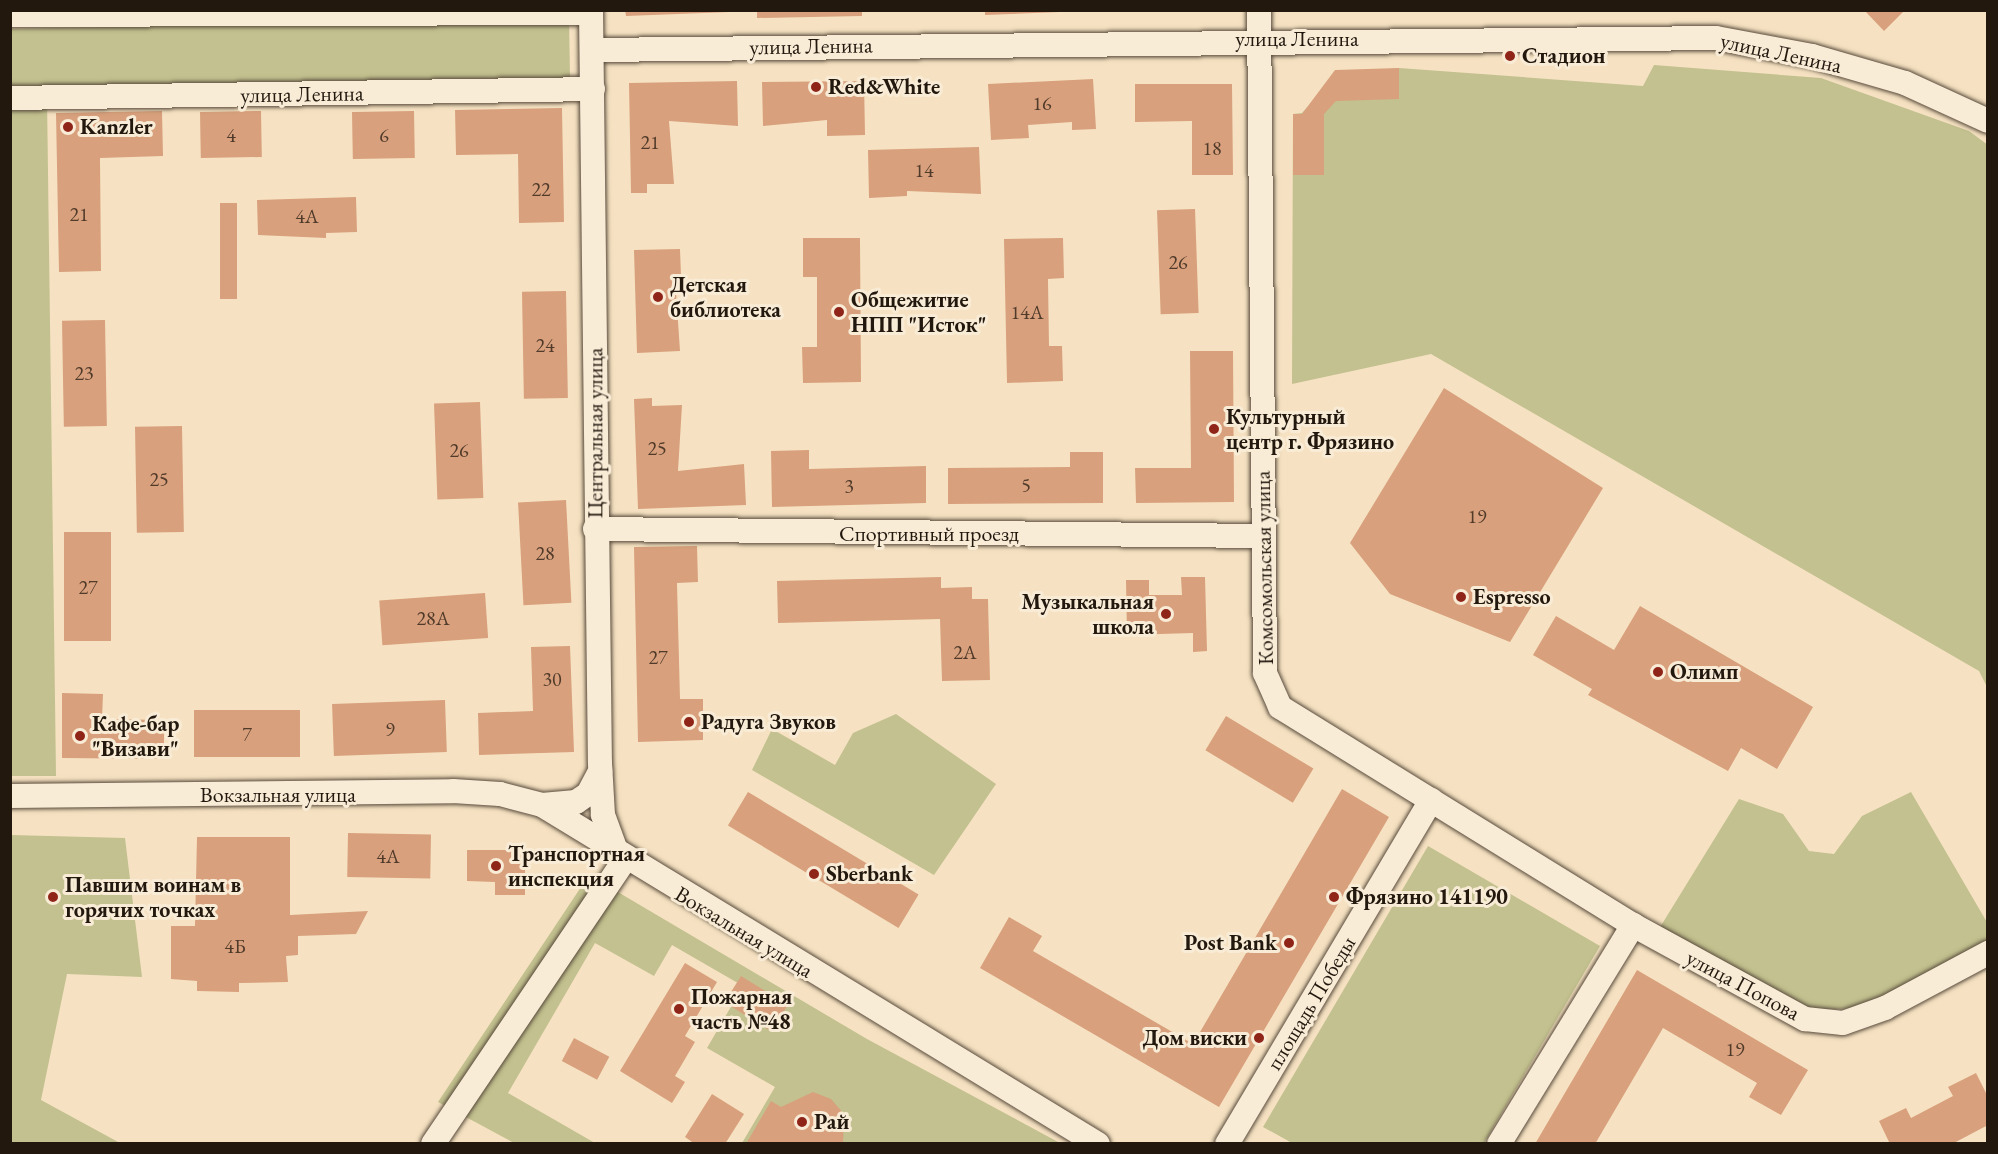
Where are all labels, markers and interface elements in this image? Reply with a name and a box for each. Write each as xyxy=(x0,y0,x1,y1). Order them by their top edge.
street label: улица Ленина xyxy=(1235,26,1359,52)
street label: улица Ленина xyxy=(1718,27,1844,79)
street label: улица Ленина xyxy=(749,32,873,60)
place label: Стадион xyxy=(1522,43,1605,69)
marker: Стадион xyxy=(1503,49,1517,63)
place label: Red&White xyxy=(828,74,940,100)
street label: улица Ленина xyxy=(240,80,364,108)
marker: Red&White xyxy=(809,80,823,94)
house number: 16 xyxy=(1032,91,1052,115)
place label: Kanzler xyxy=(80,114,153,140)
marker: Kanzler xyxy=(61,120,75,134)
house number: 4 xyxy=(226,123,236,147)
house number: 6 xyxy=(379,123,389,147)
house number: 21 xyxy=(640,130,660,154)
house number: 18 xyxy=(1202,136,1222,160)
house number: 14 xyxy=(914,158,934,182)
house number: 22 xyxy=(531,177,551,201)
house number: 21 xyxy=(69,202,89,226)
house number: 4А xyxy=(295,204,319,228)
house number: 26 xyxy=(1168,250,1188,274)
place label: Детская библиотека xyxy=(670,271,781,322)
place label: Общежитие НПП "Исток" xyxy=(851,286,986,338)
marker: Детская библиотека xyxy=(651,290,665,304)
house number: 14А xyxy=(1010,300,1044,324)
marker: Общежитие НПП "Исток" xyxy=(832,305,846,319)
house number: 24 xyxy=(535,333,555,357)
street label: Центральная улица xyxy=(582,348,608,518)
house number: 23 xyxy=(74,361,94,385)
place label: Культурный центр г. Фрязино xyxy=(1226,403,1394,454)
marker: Культурный центр г. Фрязино xyxy=(1207,422,1221,436)
house number: 25 xyxy=(647,436,667,460)
house number: 26 xyxy=(449,438,469,462)
house number: 25 xyxy=(149,467,169,491)
street label: Комсомольская улица xyxy=(1249,471,1279,665)
house number: 5 xyxy=(1021,473,1031,497)
house number: 3 xyxy=(844,474,854,498)
house number: 19 xyxy=(1467,504,1487,528)
street label: Спортивный проезд xyxy=(839,521,1019,547)
house number: 28 xyxy=(535,541,555,565)
house number: 27 xyxy=(78,575,98,599)
place label: Espresso xyxy=(1473,584,1551,610)
place label: Музыкальная школа xyxy=(1021,588,1154,640)
marker: Espresso xyxy=(1454,590,1468,604)
house number: 28А xyxy=(416,606,450,630)
marker: Музыкальная школа xyxy=(1159,607,1173,621)
house number: 2А xyxy=(953,640,977,664)
house number: 27 xyxy=(648,645,668,669)
place label: Олимп xyxy=(1670,659,1739,685)
marker: Олимп xyxy=(1651,665,1665,679)
house number: 30 xyxy=(542,667,562,691)
place label: Радуга Звуков xyxy=(701,709,836,735)
place label: Кафе-бар "Визави" xyxy=(92,710,179,762)
marker: Радуга Звуков xyxy=(682,715,696,729)
house number: 9 xyxy=(385,717,395,741)
house number: 7 xyxy=(242,722,252,746)
marker: Кафе-бар "Визави" xyxy=(73,729,87,743)
street label: Вокзальная улица xyxy=(200,782,356,808)
place label: Транспортная инспекция xyxy=(508,840,645,891)
house number: 4А xyxy=(376,844,400,868)
marker: Транспортная инспекция xyxy=(489,859,503,873)
place label: Sberbank xyxy=(826,861,913,887)
marker: Sberbank xyxy=(807,867,821,881)
place label: Павшим воинам в горячих точках xyxy=(65,871,241,922)
street label: Вокзальная улица xyxy=(670,880,818,984)
place label: Фрязино 141190 xyxy=(1346,884,1508,910)
marker: Павшим воинам в горячих точках xyxy=(46,890,60,904)
marker: Фрязино 141190 xyxy=(1327,890,1341,904)
place label: Post Bank xyxy=(1184,930,1277,956)
street label: площадь Победы xyxy=(1261,931,1361,1075)
house number: 4Б xyxy=(224,934,246,958)
marker: Post Bank xyxy=(1282,936,1296,950)
street label: улица Попова xyxy=(1682,944,1804,1026)
place label: Пожарная часть №48 xyxy=(691,983,792,1034)
marker: Пожарная часть №48 xyxy=(672,1002,686,1016)
place label: Дом виски xyxy=(1143,1025,1247,1051)
marker: Дом виски xyxy=(1252,1031,1266,1045)
house number: 19 xyxy=(1725,1037,1745,1061)
place label: Рай xyxy=(814,1109,849,1135)
marker: Рай xyxy=(795,1115,809,1129)

